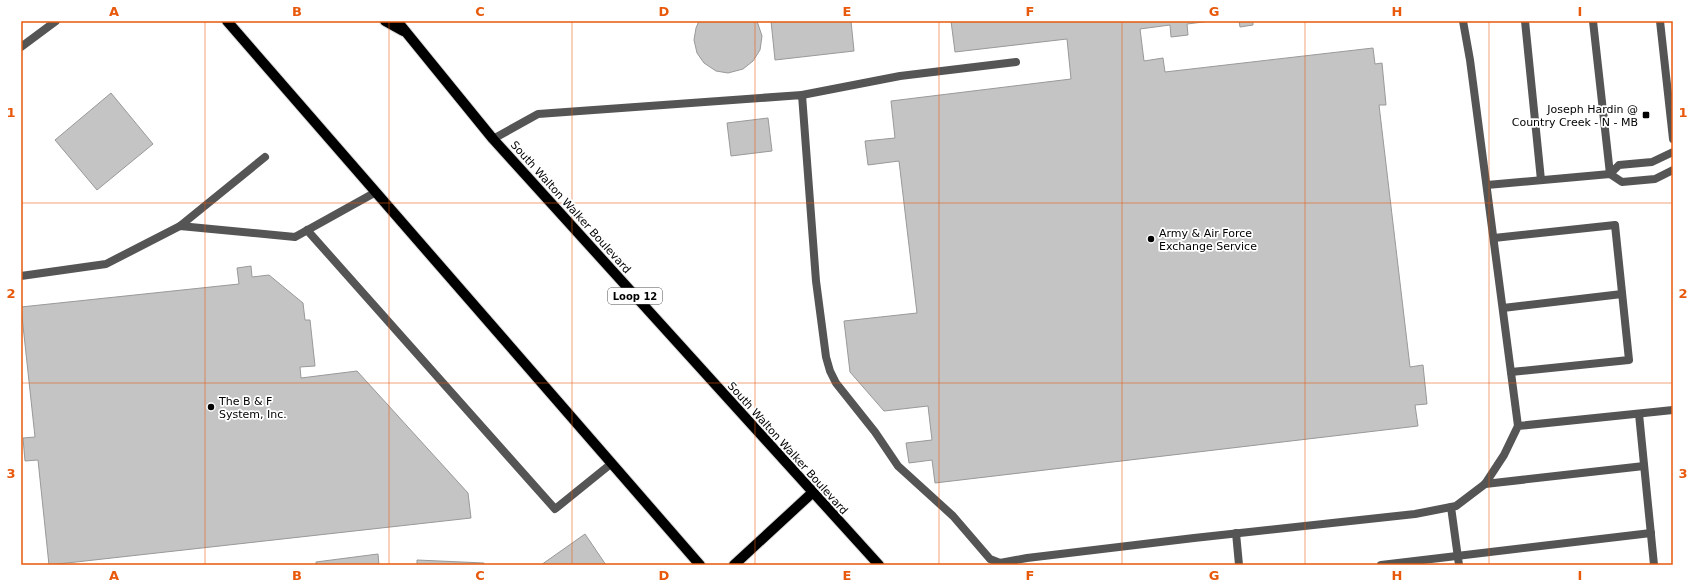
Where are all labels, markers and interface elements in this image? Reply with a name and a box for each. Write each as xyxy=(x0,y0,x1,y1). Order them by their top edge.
text: A xyxy=(109,4,119,19)
text: B xyxy=(292,4,302,19)
text: C xyxy=(475,4,485,19)
text: D xyxy=(659,4,670,19)
text: E xyxy=(843,4,851,19)
text: F xyxy=(1026,4,1034,19)
text: G xyxy=(1209,4,1219,19)
text: H xyxy=(1392,4,1402,19)
text: I xyxy=(1578,4,1582,19)
place label: Joseph Hardin @ Country Creek - N - MB xyxy=(1512,103,1638,129)
text: 1 xyxy=(6,105,16,120)
text: 1 xyxy=(1678,105,1688,120)
marker: Joseph Hardin @ Country Creek - N - MB xyxy=(1641,110,1651,120)
street label: South Walton Walker Boulevard xyxy=(508,139,633,276)
place label: Army & Air Force Exchange Service xyxy=(1159,227,1257,253)
marker: Army & Air Force Exchange Service xyxy=(1146,234,1156,244)
text: 2 xyxy=(6,286,16,301)
text: 2 xyxy=(1678,286,1688,301)
road number: Loop 12 xyxy=(608,288,662,304)
street label: South Walton Walker Boulevard xyxy=(725,380,850,517)
place label: The B & F System, Inc. xyxy=(218,395,287,421)
marker: The B & F System, Inc. xyxy=(206,402,216,412)
text: 3 xyxy=(6,466,16,481)
text: 3 xyxy=(1678,466,1688,481)
text: A xyxy=(109,568,119,583)
text: B xyxy=(292,568,302,583)
text: C xyxy=(475,568,485,583)
text: D xyxy=(659,568,670,583)
text: E xyxy=(843,568,851,583)
text: F xyxy=(1026,568,1034,583)
text: G xyxy=(1209,568,1219,583)
text: H xyxy=(1392,568,1402,583)
text: I xyxy=(1578,568,1582,583)

